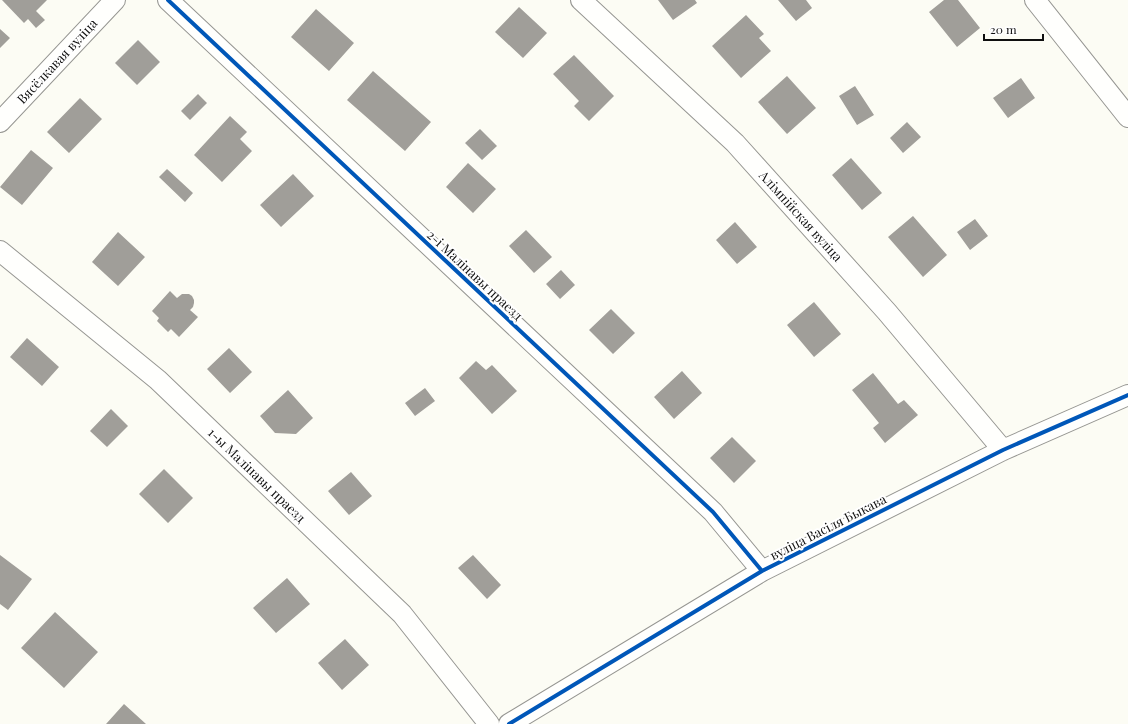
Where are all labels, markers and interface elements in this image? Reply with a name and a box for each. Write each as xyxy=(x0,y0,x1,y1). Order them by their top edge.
street label: Вясёлкавая вуліца xyxy=(13,14,101,107)
scale bar xyxy=(984,16,1043,42)
text: 20 m xyxy=(990,21,1017,37)
street label: Алімпійская вуліца xyxy=(755,166,847,265)
street label: 2-і Малінавы праезд xyxy=(424,226,527,323)
street label: 1-ы Малінавы праезд xyxy=(205,424,310,526)
street label: вуліца Васіля Быкава xyxy=(767,490,889,563)

